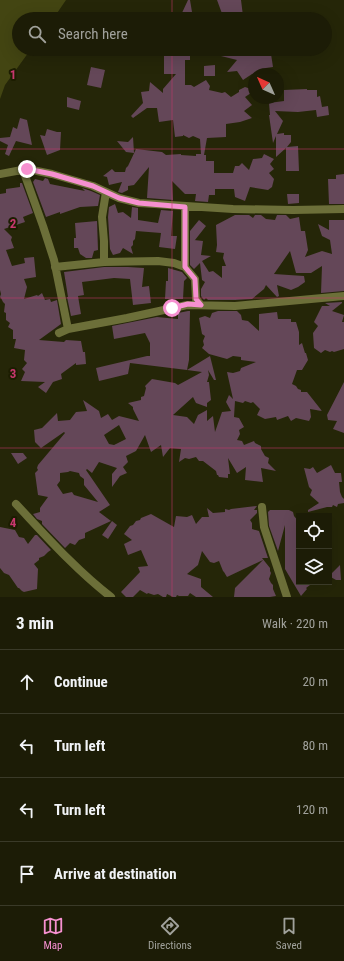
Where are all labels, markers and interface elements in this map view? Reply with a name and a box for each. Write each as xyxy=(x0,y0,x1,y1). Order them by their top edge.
search box xyxy=(12,12,332,56)
icon: search xyxy=(26,23,48,45)
text: Search here xyxy=(58,25,128,43)
text: 1 xyxy=(10,67,16,82)
north arrow xyxy=(248,68,284,104)
route end xyxy=(18,160,36,178)
text: 2 xyxy=(10,216,17,231)
route start xyxy=(163,299,181,317)
text: 3 xyxy=(10,366,16,381)
map controls xyxy=(296,513,332,585)
button: locate xyxy=(296,513,332,549)
text: 4 xyxy=(10,515,17,530)
button: layers xyxy=(296,549,332,585)
text: 3 min xyxy=(16,613,54,633)
text: Walk · 220 m xyxy=(262,616,328,631)
icon: ahead xyxy=(16,671,38,693)
text: Continue xyxy=(54,673,108,691)
text: 20 m xyxy=(302,674,328,689)
icon: left xyxy=(16,735,38,757)
text: Turn left xyxy=(54,737,105,755)
text: 80 m xyxy=(302,738,328,753)
icon: left xyxy=(16,799,38,821)
text: Turn left xyxy=(54,801,105,819)
text: 120 m xyxy=(296,802,328,817)
icon: arrive xyxy=(16,863,38,885)
text: Arrive at destination xyxy=(54,865,177,883)
tab: Map xyxy=(42,915,64,952)
tab: Directions xyxy=(148,915,192,952)
tab: Saved xyxy=(276,915,302,952)

